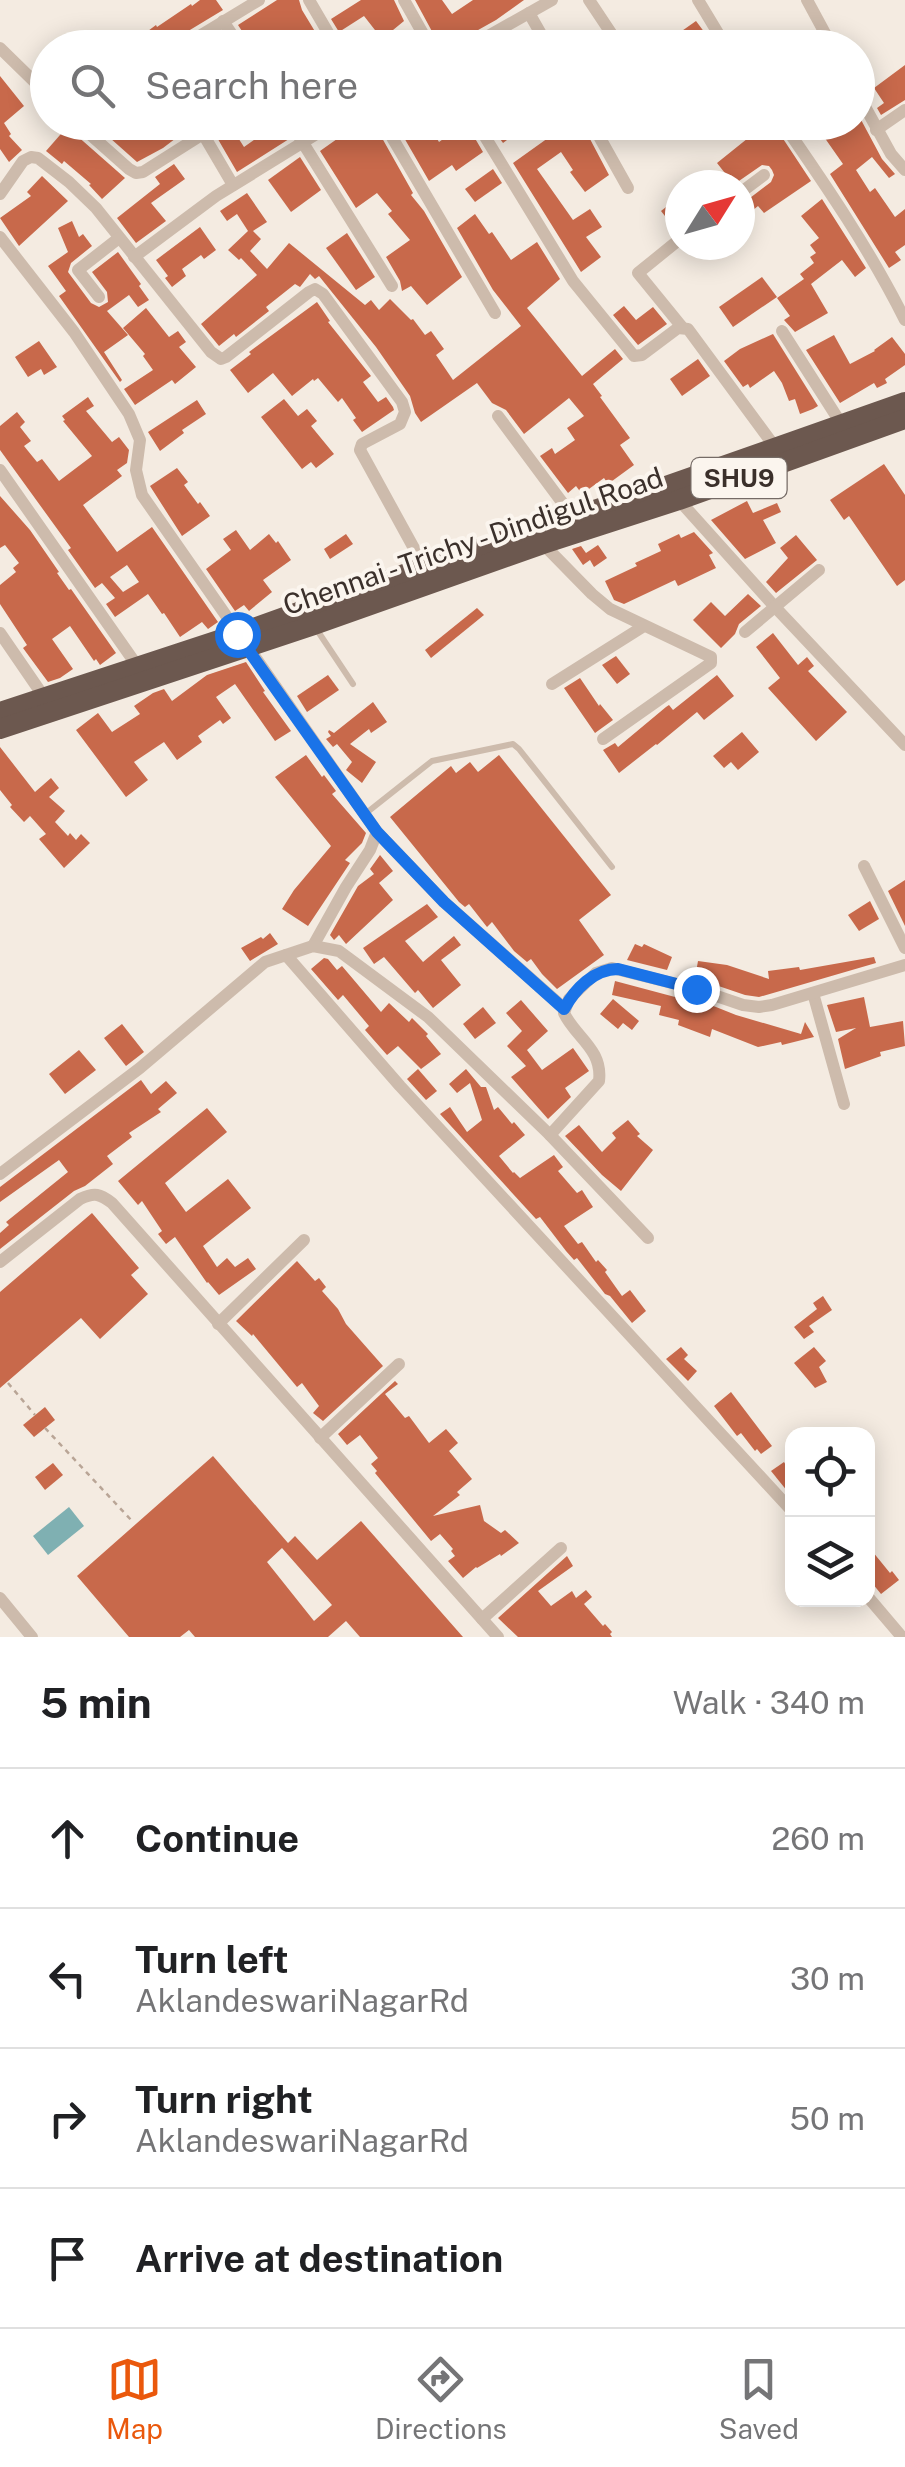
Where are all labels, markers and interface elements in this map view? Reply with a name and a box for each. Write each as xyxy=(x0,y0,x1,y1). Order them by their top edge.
search box xyxy=(30,30,875,140)
icon: search xyxy=(65,58,120,113)
text: Search here xyxy=(145,63,358,108)
north arrow xyxy=(665,170,755,260)
road number: SHU9 xyxy=(692,458,786,498)
street label: Chennai - Trichy - Dindigul Road xyxy=(279,460,667,621)
route start xyxy=(215,612,261,658)
route end xyxy=(674,967,720,1013)
map controls xyxy=(785,1427,875,1607)
button: locate xyxy=(785,1427,875,1517)
button: layers xyxy=(785,1517,875,1607)
text: 5 min xyxy=(40,1678,152,1727)
text: Walk · 340 m xyxy=(673,1684,865,1721)
icon: ahead xyxy=(40,1811,95,1866)
text: Continue xyxy=(135,1816,299,1861)
text: 260 m xyxy=(771,1820,865,1857)
text: Turn left xyxy=(135,1937,289,1982)
icon: left xyxy=(40,1951,95,2006)
text: 30 m xyxy=(790,1960,865,1997)
text: AklandeswariNagarRd xyxy=(135,1982,469,2019)
text: Turn right xyxy=(135,2077,313,2122)
icon: right xyxy=(40,2091,95,2146)
text: 50 m xyxy=(789,2100,865,2137)
text: AklandeswariNagarRd xyxy=(135,2122,469,2159)
icon: arrive xyxy=(40,2231,95,2286)
text: Arrive at destination xyxy=(135,2236,503,2281)
tab: Map xyxy=(106,2352,163,2445)
tab: Directions xyxy=(375,2352,507,2445)
tab: Saved xyxy=(719,2352,799,2445)

